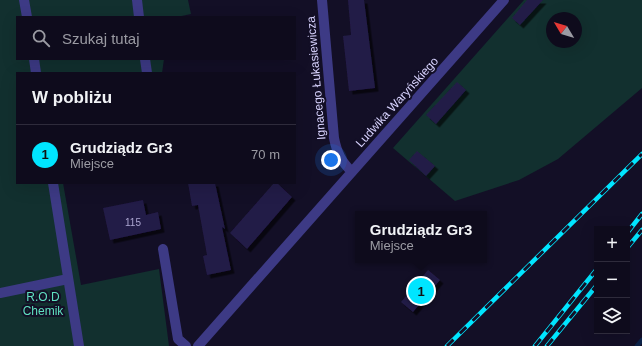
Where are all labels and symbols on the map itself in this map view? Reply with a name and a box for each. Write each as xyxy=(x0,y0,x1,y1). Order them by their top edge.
north arrow xyxy=(546,12,582,48)
street label: Ignacego Łukasiewicza xyxy=(304,15,328,140)
street label: Ludwika Waryńskiego xyxy=(353,54,441,150)
your location xyxy=(321,150,341,170)
house number: 115 xyxy=(125,217,141,228)
pin: 1 xyxy=(408,276,434,306)
park label: R.O.D Chemik xyxy=(23,290,64,318)

